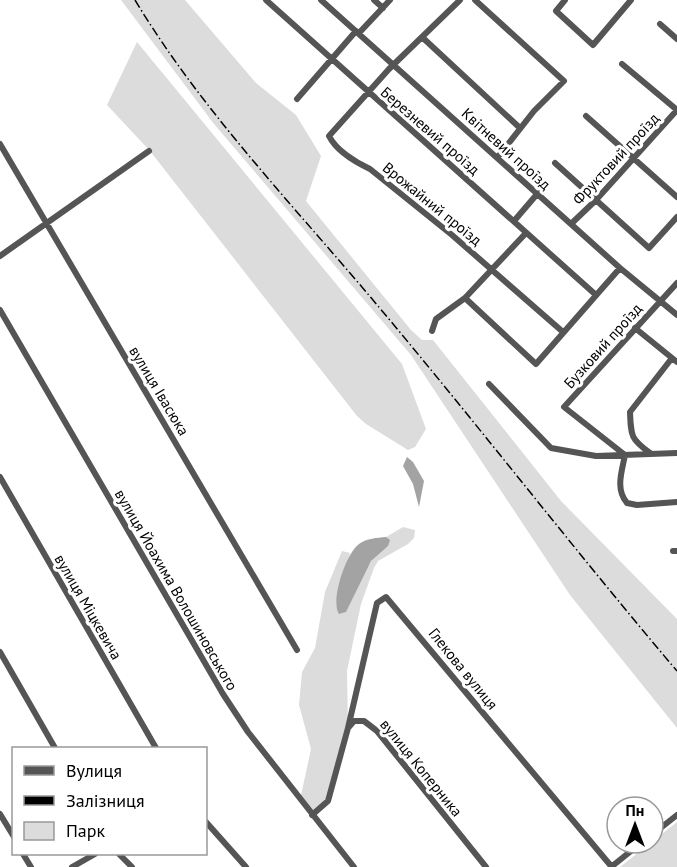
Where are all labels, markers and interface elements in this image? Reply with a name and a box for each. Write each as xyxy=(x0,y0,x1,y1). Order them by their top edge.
street label: Березневий проїзд xyxy=(377,82,484,179)
street label: Квітневий проїзд xyxy=(458,104,555,194)
street label: Фруктовий проїзд xyxy=(568,109,663,208)
street label: Врожайний проїзд xyxy=(379,158,486,249)
street label: Бузковий проїзд xyxy=(559,299,646,392)
street label: вулиця Івасюка xyxy=(125,343,194,439)
street label: вулиця Йоахима Волошиновського xyxy=(111,486,242,694)
street label: вулиця Міцкевича xyxy=(51,551,126,663)
street label: Глекова вулиця xyxy=(425,624,502,713)
street label: вулиця Коперника xyxy=(376,715,467,820)
legend xyxy=(12,747,207,855)
text: Вулиця xyxy=(66,759,122,782)
text: Залізниця xyxy=(66,789,144,812)
north arrow xyxy=(605,795,665,855)
text: Пн xyxy=(626,800,644,820)
text: Парк xyxy=(66,819,106,842)

